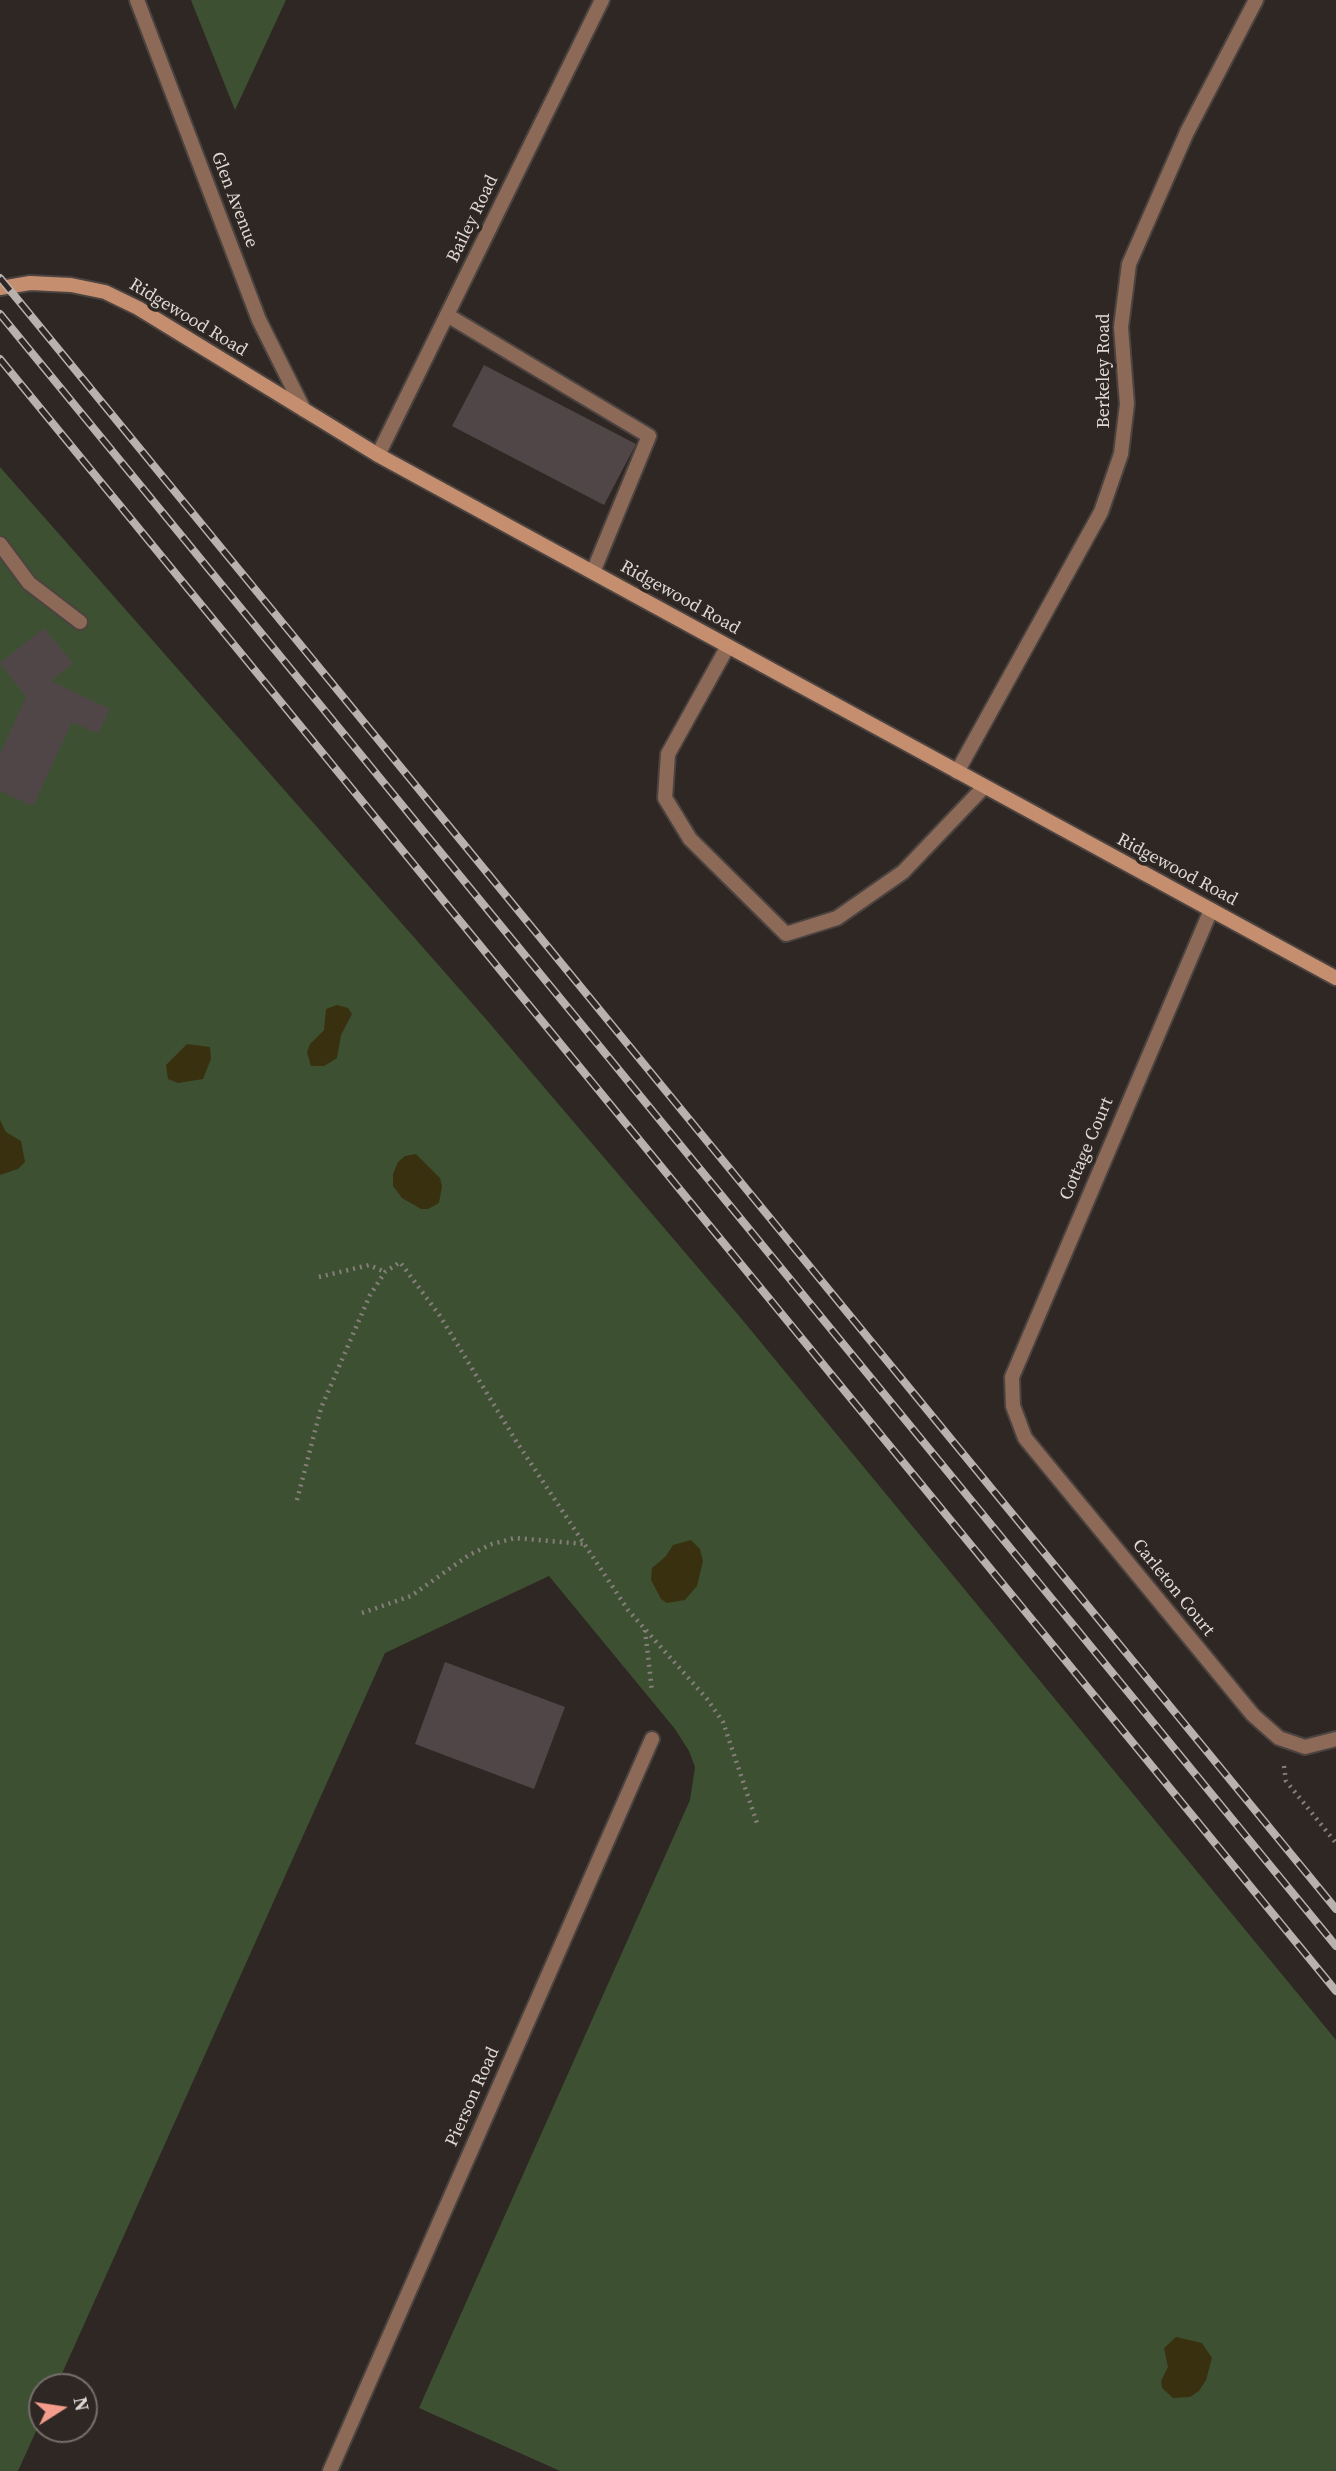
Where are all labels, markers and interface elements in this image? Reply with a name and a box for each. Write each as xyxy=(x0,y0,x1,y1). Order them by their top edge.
street label: Glen Avenue xyxy=(206,149,262,251)
street label: Bailey Road xyxy=(443,172,503,266)
street label: Ridgewood Road xyxy=(125,274,251,362)
street label: Berkeley Road xyxy=(1093,314,1115,428)
street label: Ridgewood Road xyxy=(616,556,744,640)
street label: Ridgewood Road xyxy=(1113,829,1241,911)
street label: Cottage Court xyxy=(1056,1094,1118,1204)
street label: Carleton Court xyxy=(1127,1535,1219,1641)
street label: Pierson Road xyxy=(442,2044,504,2150)
north arrow xyxy=(28,2373,98,2443)
text: N xyxy=(67,2395,96,2414)

